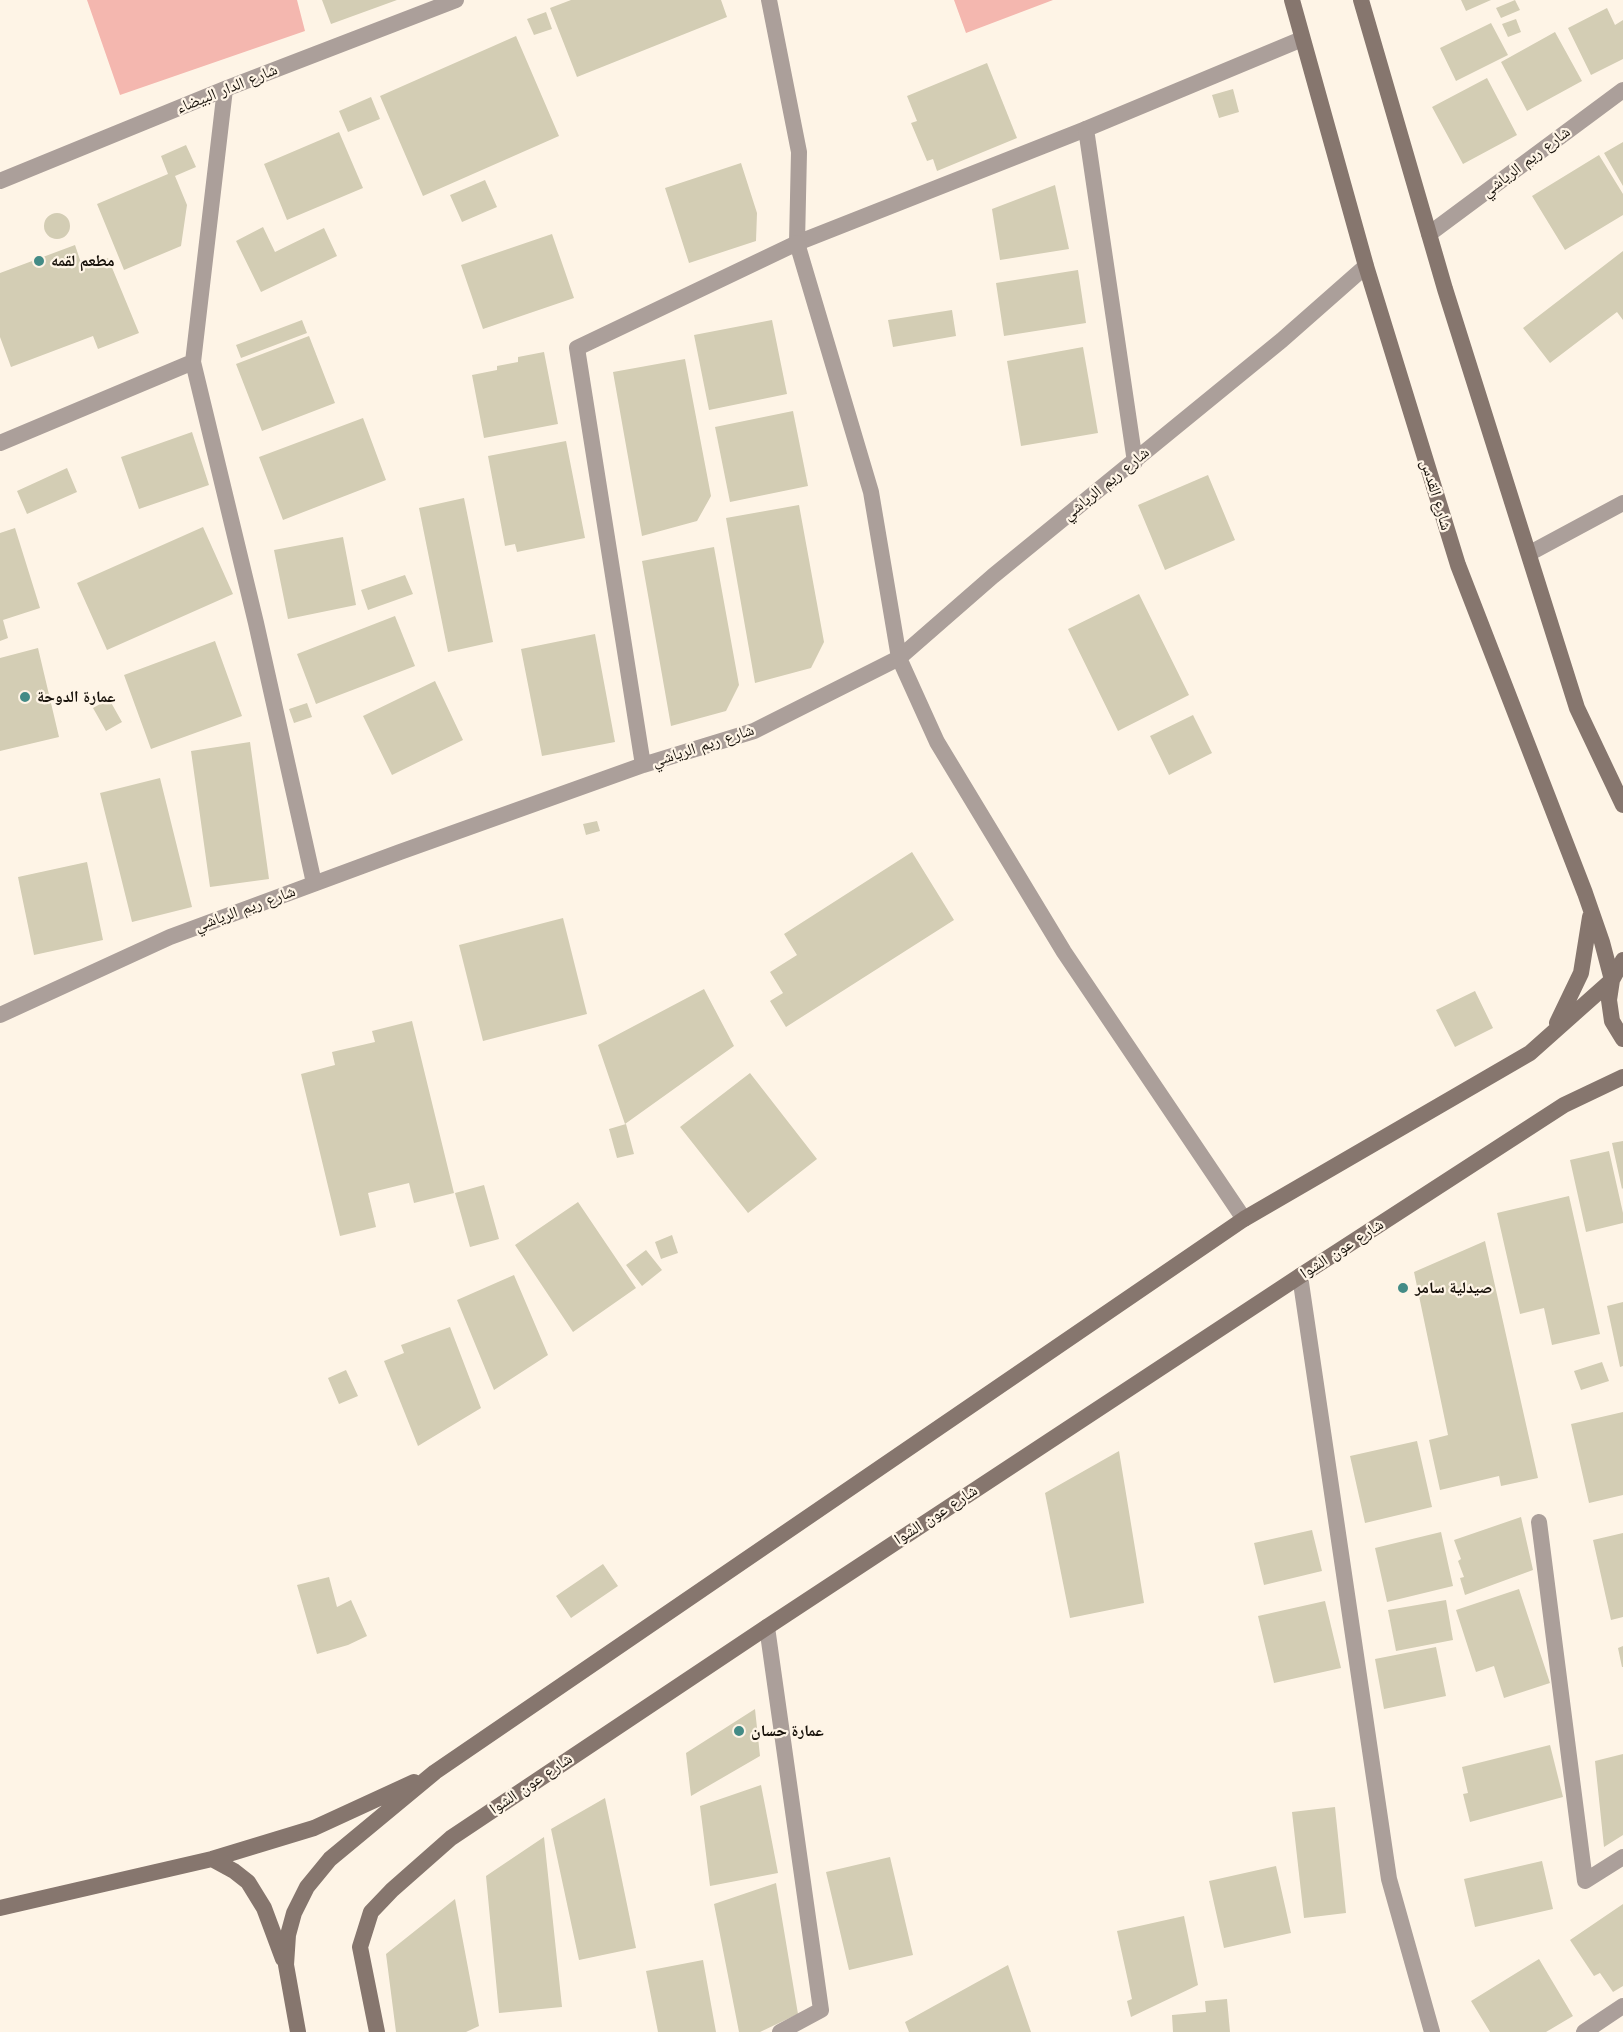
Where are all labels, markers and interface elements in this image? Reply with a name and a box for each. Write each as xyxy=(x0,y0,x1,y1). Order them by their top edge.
street label: شارع الدار البيضاء xyxy=(174,60,280,118)
street label: شارع ريم الرياشي xyxy=(1478,122,1574,202)
place label: مطعم لقمه xyxy=(51,251,115,271)
marker: مطعم لقمه xyxy=(32,254,46,268)
street label: شارع ريم الرياشي xyxy=(1059,443,1153,525)
street label: شارع القدس xyxy=(1416,457,1456,533)
place label: عمارة الدوحة xyxy=(37,687,115,707)
marker: عمارة الدوحة xyxy=(18,690,32,704)
street label: شارع ريم الرياشي xyxy=(650,720,756,772)
street label: شارع ريم الرياشي xyxy=(192,882,298,936)
street label: شارع عون الشوا xyxy=(1297,1215,1387,1283)
place label: صيدلية سامر xyxy=(1415,1278,1492,1298)
marker: صيدلية سامر xyxy=(1396,1281,1410,1295)
street label: شارع عون الشوا xyxy=(891,1481,981,1549)
place label: عمارة حسان xyxy=(751,1721,824,1741)
marker: عمارة حسان xyxy=(732,1724,746,1738)
street label: شارع عون الشوا xyxy=(486,1749,576,1819)

